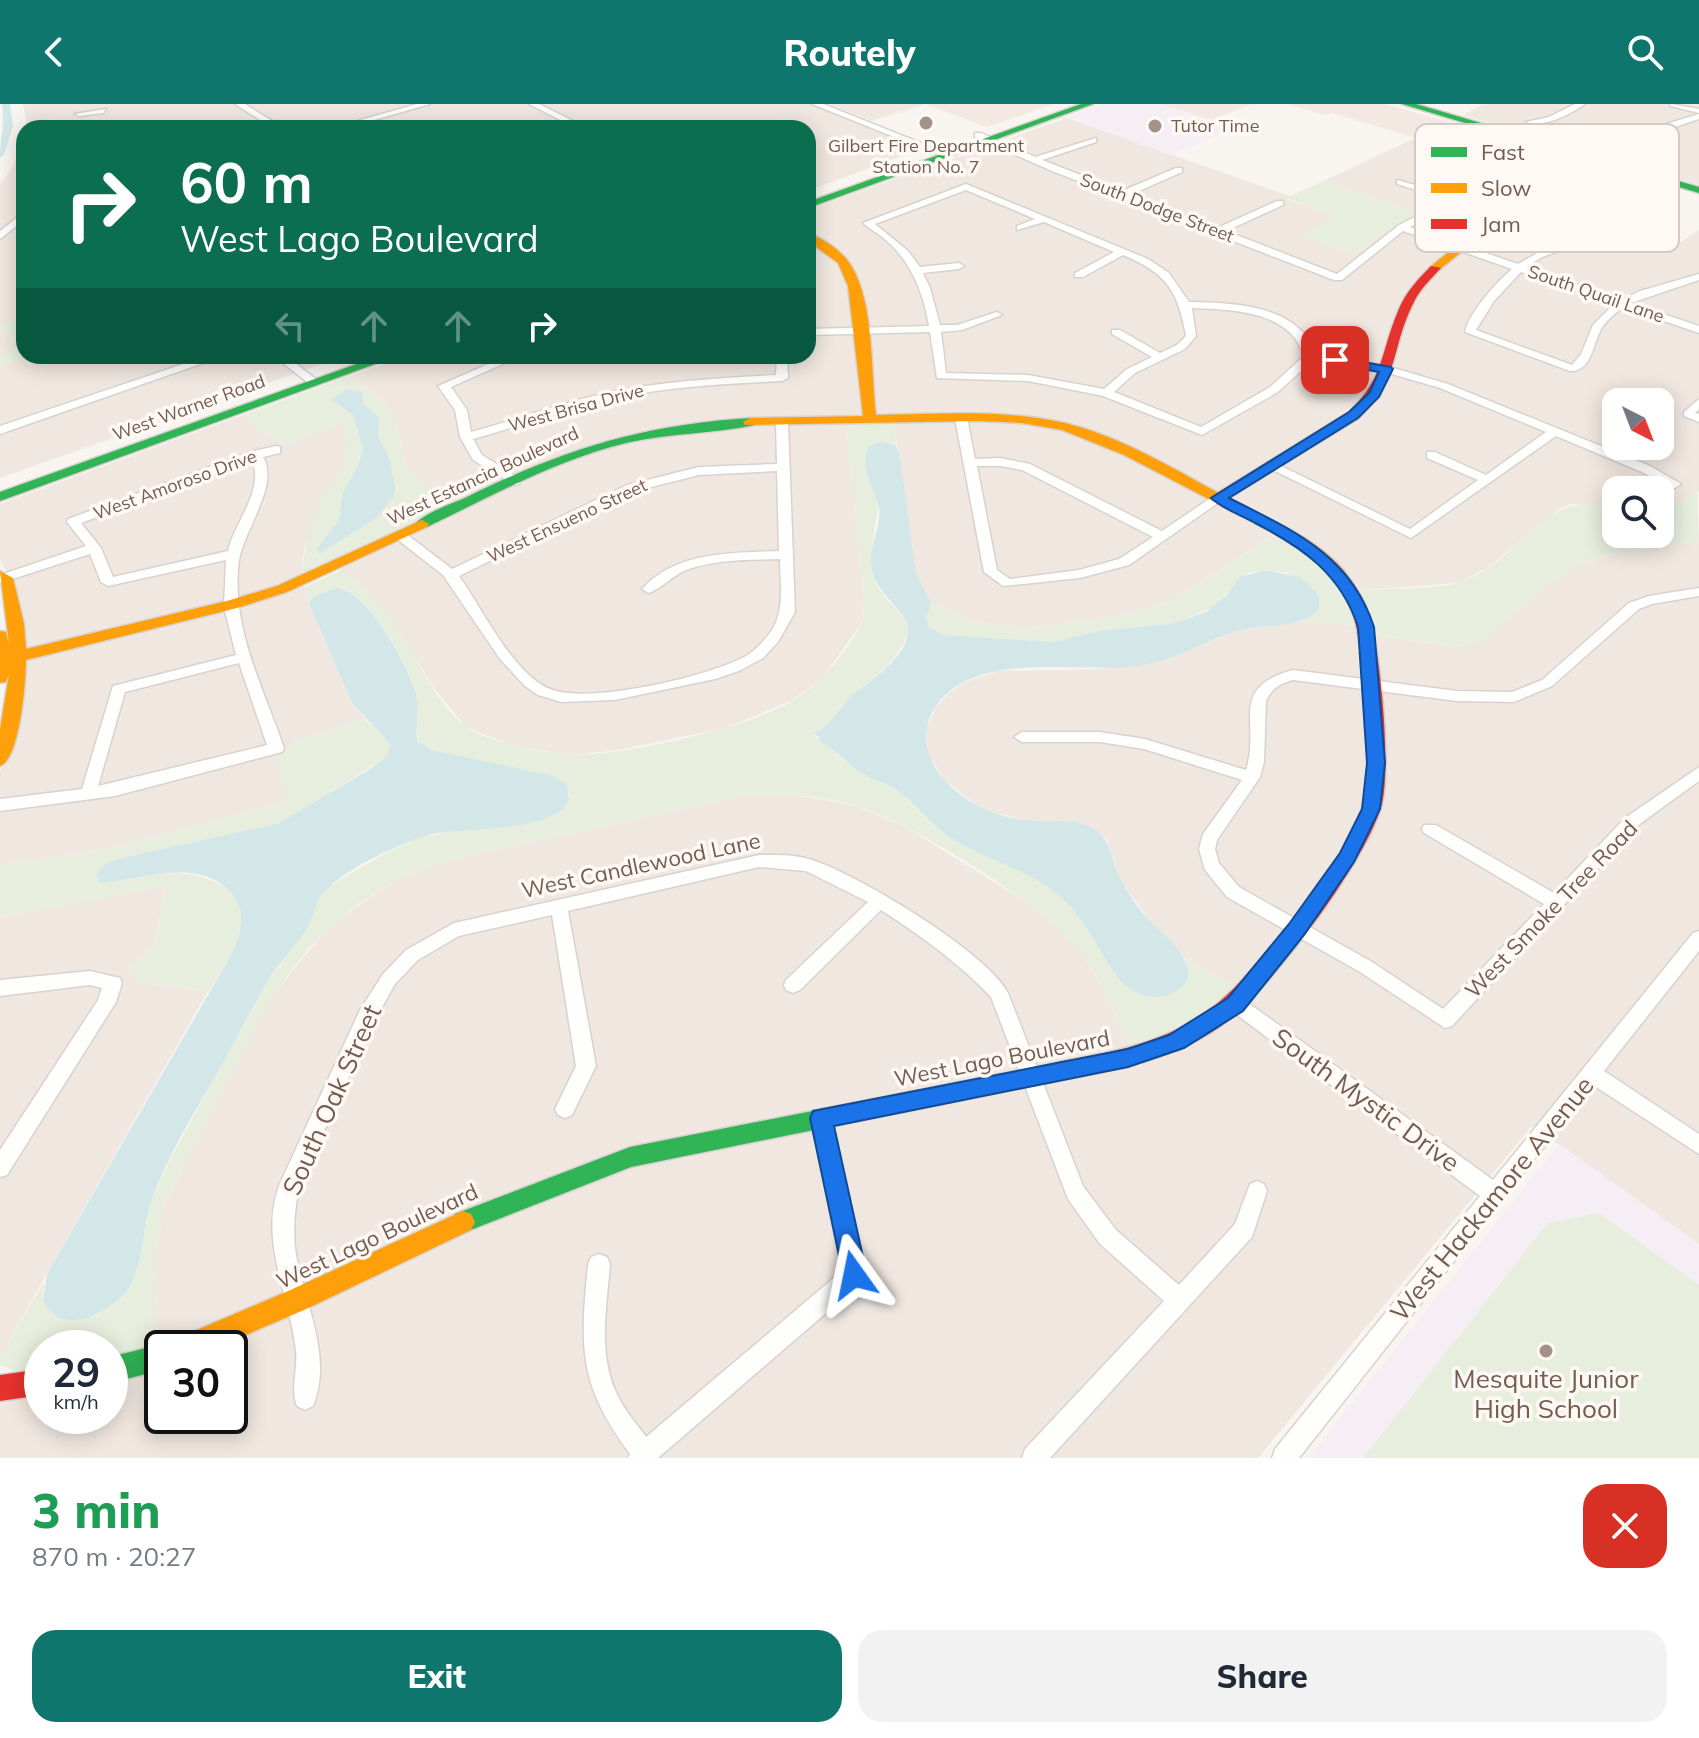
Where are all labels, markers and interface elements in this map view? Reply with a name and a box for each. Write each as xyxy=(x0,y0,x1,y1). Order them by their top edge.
icon: back xyxy=(32,30,76,74)
text: Routely xyxy=(783,30,916,75)
icon: search xyxy=(1623,30,1667,74)
marker: Gilbert Fire Department Station No. 7 xyxy=(917,114,935,132)
place label: Tutor Time xyxy=(1171,114,1259,137)
marker: Tutor Time xyxy=(1146,117,1164,135)
legend xyxy=(1415,124,1679,252)
place label: Gilbert Fire Department Station No. 7 xyxy=(828,134,1024,178)
text: Fast xyxy=(1481,138,1525,166)
text: 60 m xyxy=(180,147,313,217)
icon: right xyxy=(48,152,152,256)
street label: South Dodge Street xyxy=(1077,168,1237,247)
text: Slow xyxy=(1481,174,1531,202)
text: Jam xyxy=(1481,210,1521,238)
text: West Lago Boulevard xyxy=(180,216,539,261)
street label: South Quail Lane xyxy=(1525,259,1667,328)
icon: left xyxy=(268,304,312,348)
icon: ahead xyxy=(352,304,396,348)
icon: ahead xyxy=(436,304,480,348)
icon: right xyxy=(520,304,564,348)
pin xyxy=(1301,326,1369,394)
icon: arrive xyxy=(1313,338,1357,382)
street label: West Warner Road xyxy=(109,369,268,446)
street label: West Brisa Drive xyxy=(505,378,646,437)
north arrow xyxy=(1602,388,1674,460)
map controls xyxy=(1602,388,1674,548)
street label: West Estancia Boulevard xyxy=(383,421,582,530)
street label: West Amoroso Drive xyxy=(90,444,260,525)
street label: West Ensueno Street xyxy=(483,473,651,568)
button: search xyxy=(1602,476,1674,548)
street label: West Smoke Tree Road xyxy=(1459,814,1643,1004)
street label: West Candlewood Lane xyxy=(519,826,763,904)
street label: South Oak Street xyxy=(275,999,388,1200)
street label: South Mystic Drive xyxy=(1266,1021,1466,1179)
street label: West Lago Boulevard xyxy=(892,1023,1112,1093)
street label: West Hackamore Avenue xyxy=(1383,1069,1601,1328)
street label: West Lago Boulevard xyxy=(272,1177,482,1295)
position arrow xyxy=(812,1233,896,1317)
speed limit sign: 30 xyxy=(144,1330,248,1434)
marker: Mesquite Junior High School xyxy=(1537,1342,1555,1360)
text: 29 xyxy=(52,1347,100,1397)
place label: Mesquite Junior High School xyxy=(1453,1362,1639,1425)
text: km/h xyxy=(53,1389,99,1414)
text: 3 min xyxy=(32,1480,161,1540)
button: close xyxy=(1583,1484,1667,1568)
text: 870 m · 20:27 xyxy=(32,1540,196,1573)
button: Exit xyxy=(32,1630,842,1722)
button: Share xyxy=(858,1630,1667,1722)

